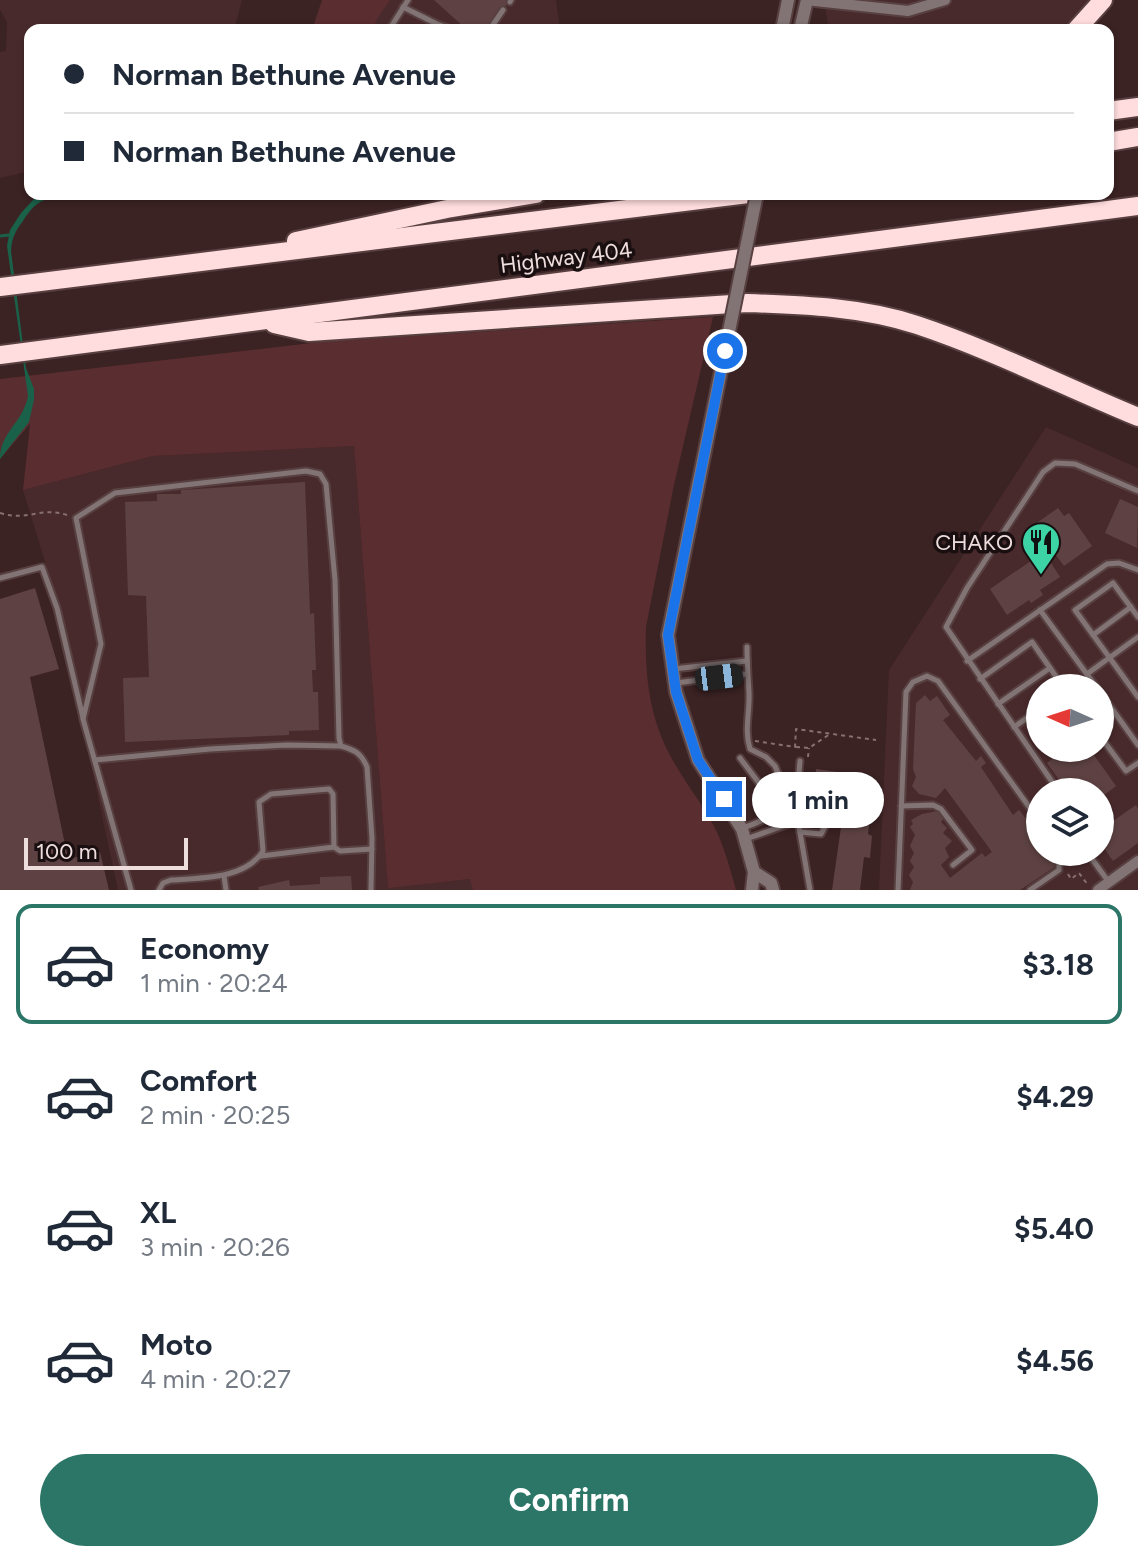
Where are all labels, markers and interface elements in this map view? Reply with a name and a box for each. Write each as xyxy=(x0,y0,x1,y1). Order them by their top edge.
text: Norman Bethune Avenue xyxy=(112,56,456,93)
text: Norman Bethune Avenue xyxy=(112,133,456,170)
street label: Highway 404 xyxy=(498,236,634,279)
route start xyxy=(707,333,743,369)
restaurant icon: CHAKO xyxy=(1020,521,1062,576)
place label: CHAKO xyxy=(935,529,1013,556)
car xyxy=(694,662,744,692)
north arrow xyxy=(1026,674,1114,762)
map controls xyxy=(1026,674,1114,866)
callout: 1 min xyxy=(752,771,884,827)
button: layers xyxy=(1026,778,1114,866)
route end xyxy=(706,781,742,817)
text: 1 min xyxy=(787,784,849,816)
scale bar xyxy=(24,834,188,870)
text: 100 m xyxy=(36,838,97,865)
icon: car xyxy=(44,928,116,1000)
text: Economy xyxy=(140,930,269,967)
text: $3.18 xyxy=(1022,946,1094,983)
text: 1 min · 20:24 xyxy=(140,967,288,999)
icon: car xyxy=(44,1060,116,1132)
text: Comfort xyxy=(140,1062,258,1099)
text: $4.29 xyxy=(1016,1078,1094,1115)
text: 2 min · 20:25 xyxy=(140,1099,290,1131)
icon: car xyxy=(44,1192,116,1264)
text: XL xyxy=(140,1194,176,1231)
text: $5.40 xyxy=(1014,1210,1094,1247)
text: 3 min · 20:26 xyxy=(140,1231,290,1263)
icon: car xyxy=(44,1324,116,1396)
text: Moto xyxy=(140,1326,212,1363)
text: $4.56 xyxy=(1016,1342,1094,1379)
text: 4 min · 20:27 xyxy=(140,1363,291,1395)
button: Confirm xyxy=(40,1454,1098,1546)

